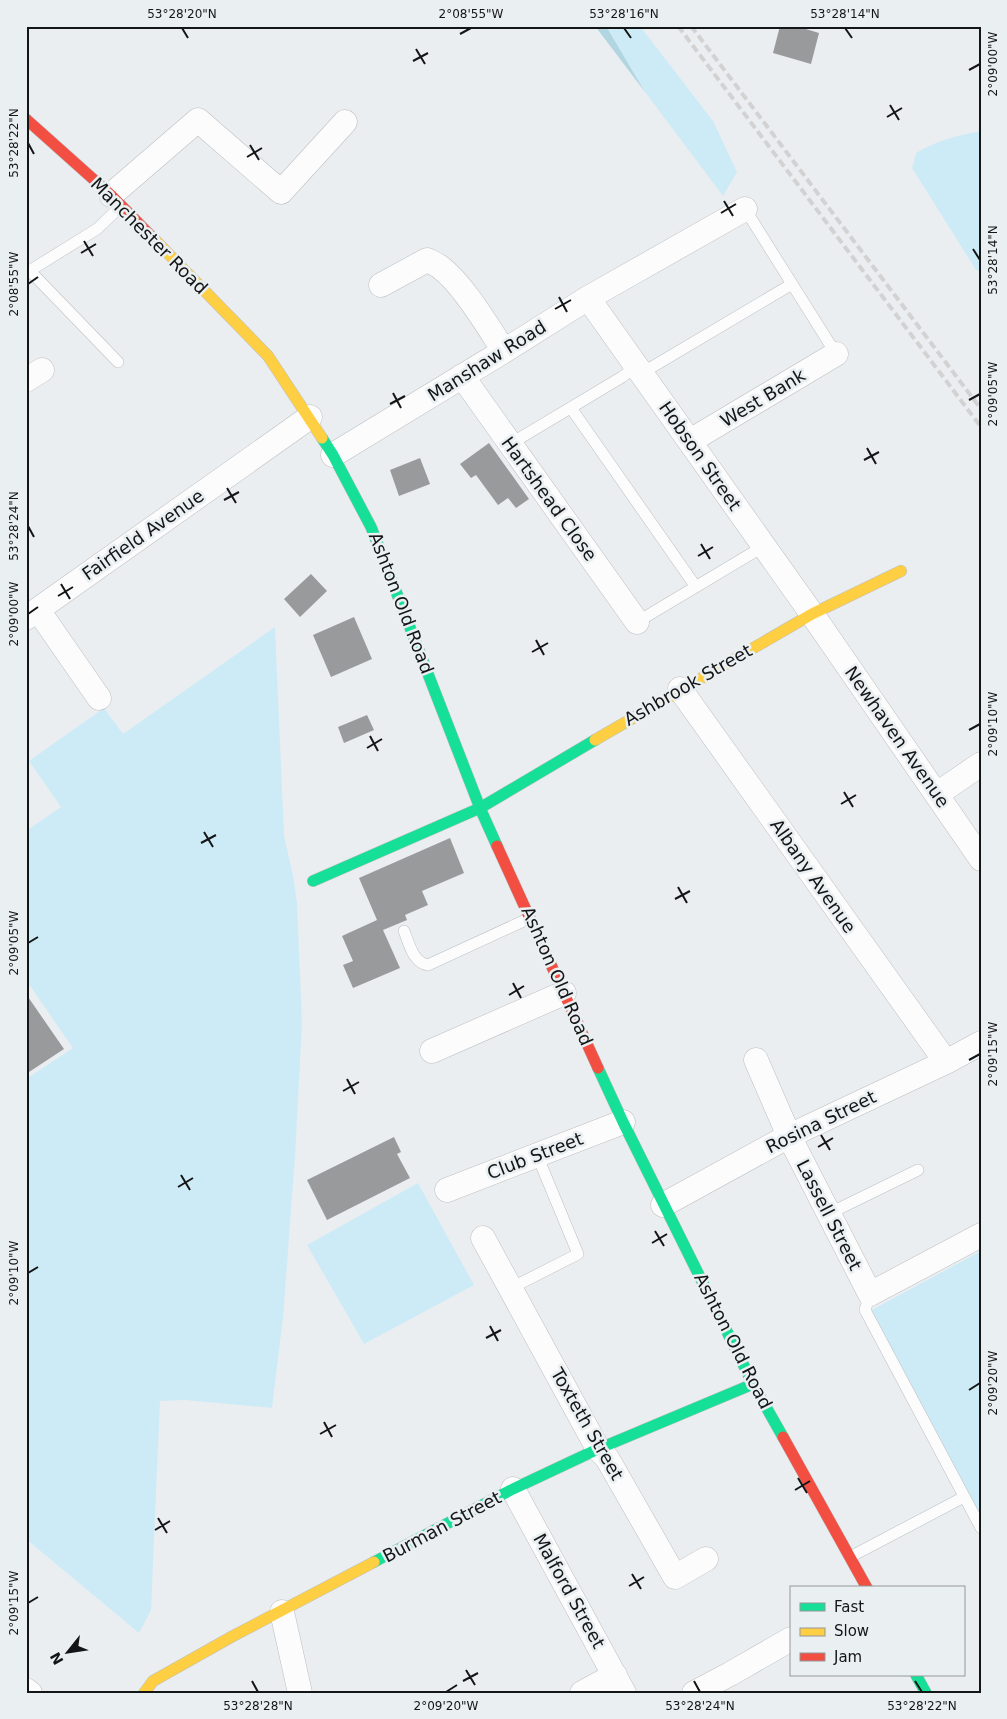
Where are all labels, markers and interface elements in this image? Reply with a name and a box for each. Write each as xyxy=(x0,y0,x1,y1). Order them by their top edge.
text: 53°28'20"N xyxy=(147,7,217,21)
text: 2°08'55"W xyxy=(439,7,504,21)
text: 53°28'16"N xyxy=(589,7,659,21)
text: 53°28'14"N xyxy=(810,7,880,21)
text: 2°09'00"W xyxy=(986,31,1000,96)
text: 53°28'22"N xyxy=(7,108,21,178)
street label: Manchester Road xyxy=(87,173,212,298)
text: 53°28'14"N xyxy=(986,225,1000,295)
text: 2°08'55"W xyxy=(7,251,21,316)
street label: Manshaw Road xyxy=(424,316,550,405)
text: 2°09'05"W xyxy=(986,361,1000,426)
street label: West Bank xyxy=(717,364,809,431)
street label: Hobson Street xyxy=(655,397,746,514)
street label: Hartshead Close xyxy=(497,433,601,565)
street label: Fairfield Avenue xyxy=(78,485,208,584)
text: 53°28'24"N xyxy=(7,491,21,561)
street label: Ashton Old Road xyxy=(365,529,438,677)
text: 2°09'00"W xyxy=(7,581,21,646)
street label: Ashbrook Street xyxy=(620,639,756,730)
street label: Newhaven Avenue xyxy=(841,662,954,811)
text: 2°09'10"W xyxy=(986,691,1000,756)
street label: Albany Avenue xyxy=(766,815,861,937)
street label: Ashton Old Road xyxy=(517,903,598,1048)
text: 2°09'05"W xyxy=(7,910,21,975)
text: 2°09'15"W xyxy=(986,1021,1000,1086)
street label: Rosina Street xyxy=(762,1086,879,1157)
street label: Club Street xyxy=(484,1128,586,1183)
street label: Lassell Street xyxy=(793,1156,866,1274)
text: 2°09'10"W xyxy=(7,1240,21,1305)
street label: Ashton Old Road xyxy=(690,1269,777,1412)
text: 2°09'20"W xyxy=(986,1350,1000,1415)
street label: Toxteth Street xyxy=(546,1363,628,1484)
street label: Burman Street xyxy=(379,1486,505,1567)
street label: Malford Street xyxy=(529,1530,610,1652)
text: 2°09'15"W xyxy=(7,1570,21,1635)
legend xyxy=(790,1586,964,1676)
text: Fast xyxy=(834,1598,864,1616)
text: Slow xyxy=(834,1622,869,1640)
north arrow xyxy=(42,1626,92,1676)
text: Jam xyxy=(833,1648,862,1666)
text: N xyxy=(47,1649,67,1668)
text: 53°28'28"N xyxy=(223,1699,293,1713)
text: 2°09'20"W xyxy=(414,1699,479,1713)
text: 53°28'24"N xyxy=(665,1699,735,1713)
text: 53°28'22"N xyxy=(887,1699,957,1713)

